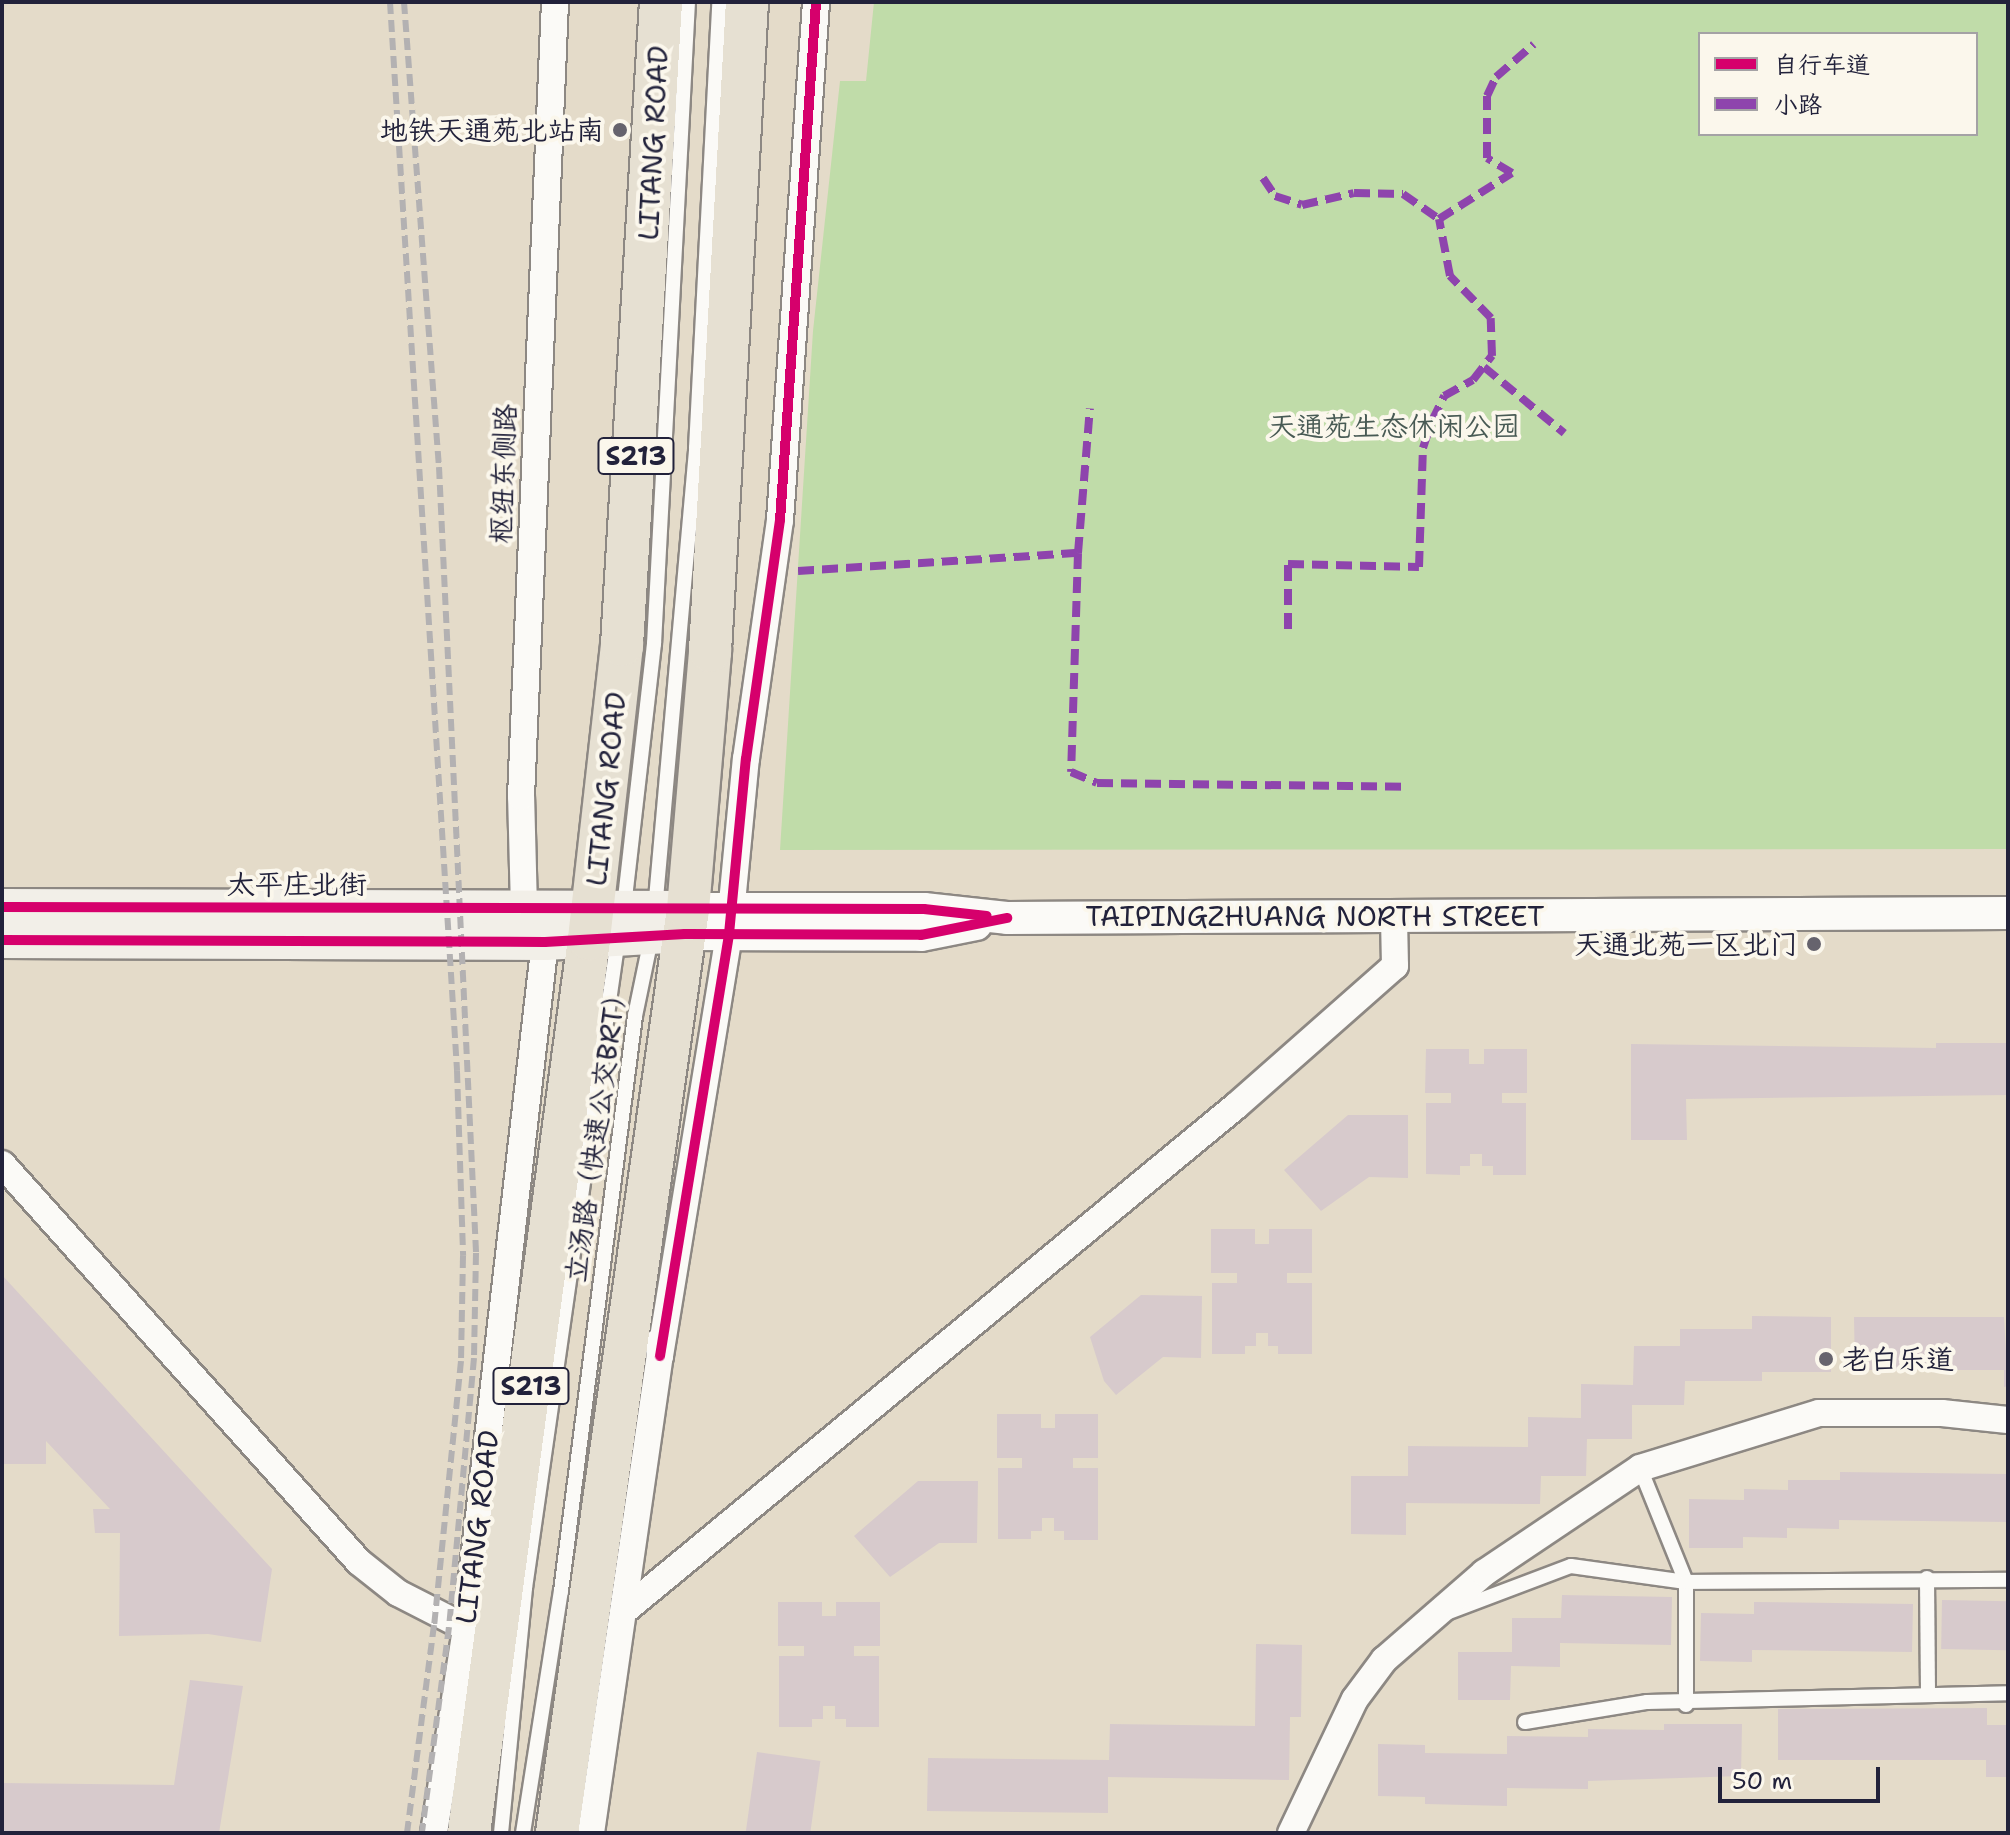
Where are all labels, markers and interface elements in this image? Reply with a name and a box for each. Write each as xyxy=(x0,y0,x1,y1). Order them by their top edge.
legend xyxy=(1698,32,1978,136)
street label: LITANG ROAD xyxy=(631,45,675,241)
text: 自行车道 xyxy=(1774,49,1870,81)
text: 小路 xyxy=(1774,89,1822,121)
place label: 地铁天通苑北站南 xyxy=(380,113,604,147)
marker: 地铁天通苑北站南 xyxy=(611,121,629,139)
street label: 枢纽东侧路 xyxy=(484,403,522,545)
park label: 天通苑生态休闲公园 xyxy=(1268,409,1520,443)
road number: S213 xyxy=(596,434,676,478)
street label: LITANG ROAD xyxy=(579,690,633,888)
street label: 太平庄北街 xyxy=(227,867,367,901)
street label: TAIPINGZHUANG NORTH STREET xyxy=(1085,899,1545,933)
place label: 天通北苑一区北门 xyxy=(1574,927,1798,961)
marker: 天通北苑一区北门 xyxy=(1805,935,1823,953)
street label: 立汤路（快速公交BRT） xyxy=(558,977,634,1285)
place label: 老白乐道 xyxy=(1842,1342,1954,1376)
marker: 老白乐道 xyxy=(1817,1350,1835,1368)
road number: S213 xyxy=(491,1364,571,1408)
street label: LITANG ROAD xyxy=(448,1428,506,1626)
scale bar xyxy=(1722,1751,1884,1801)
text: 50 m xyxy=(1732,1765,1792,1797)

